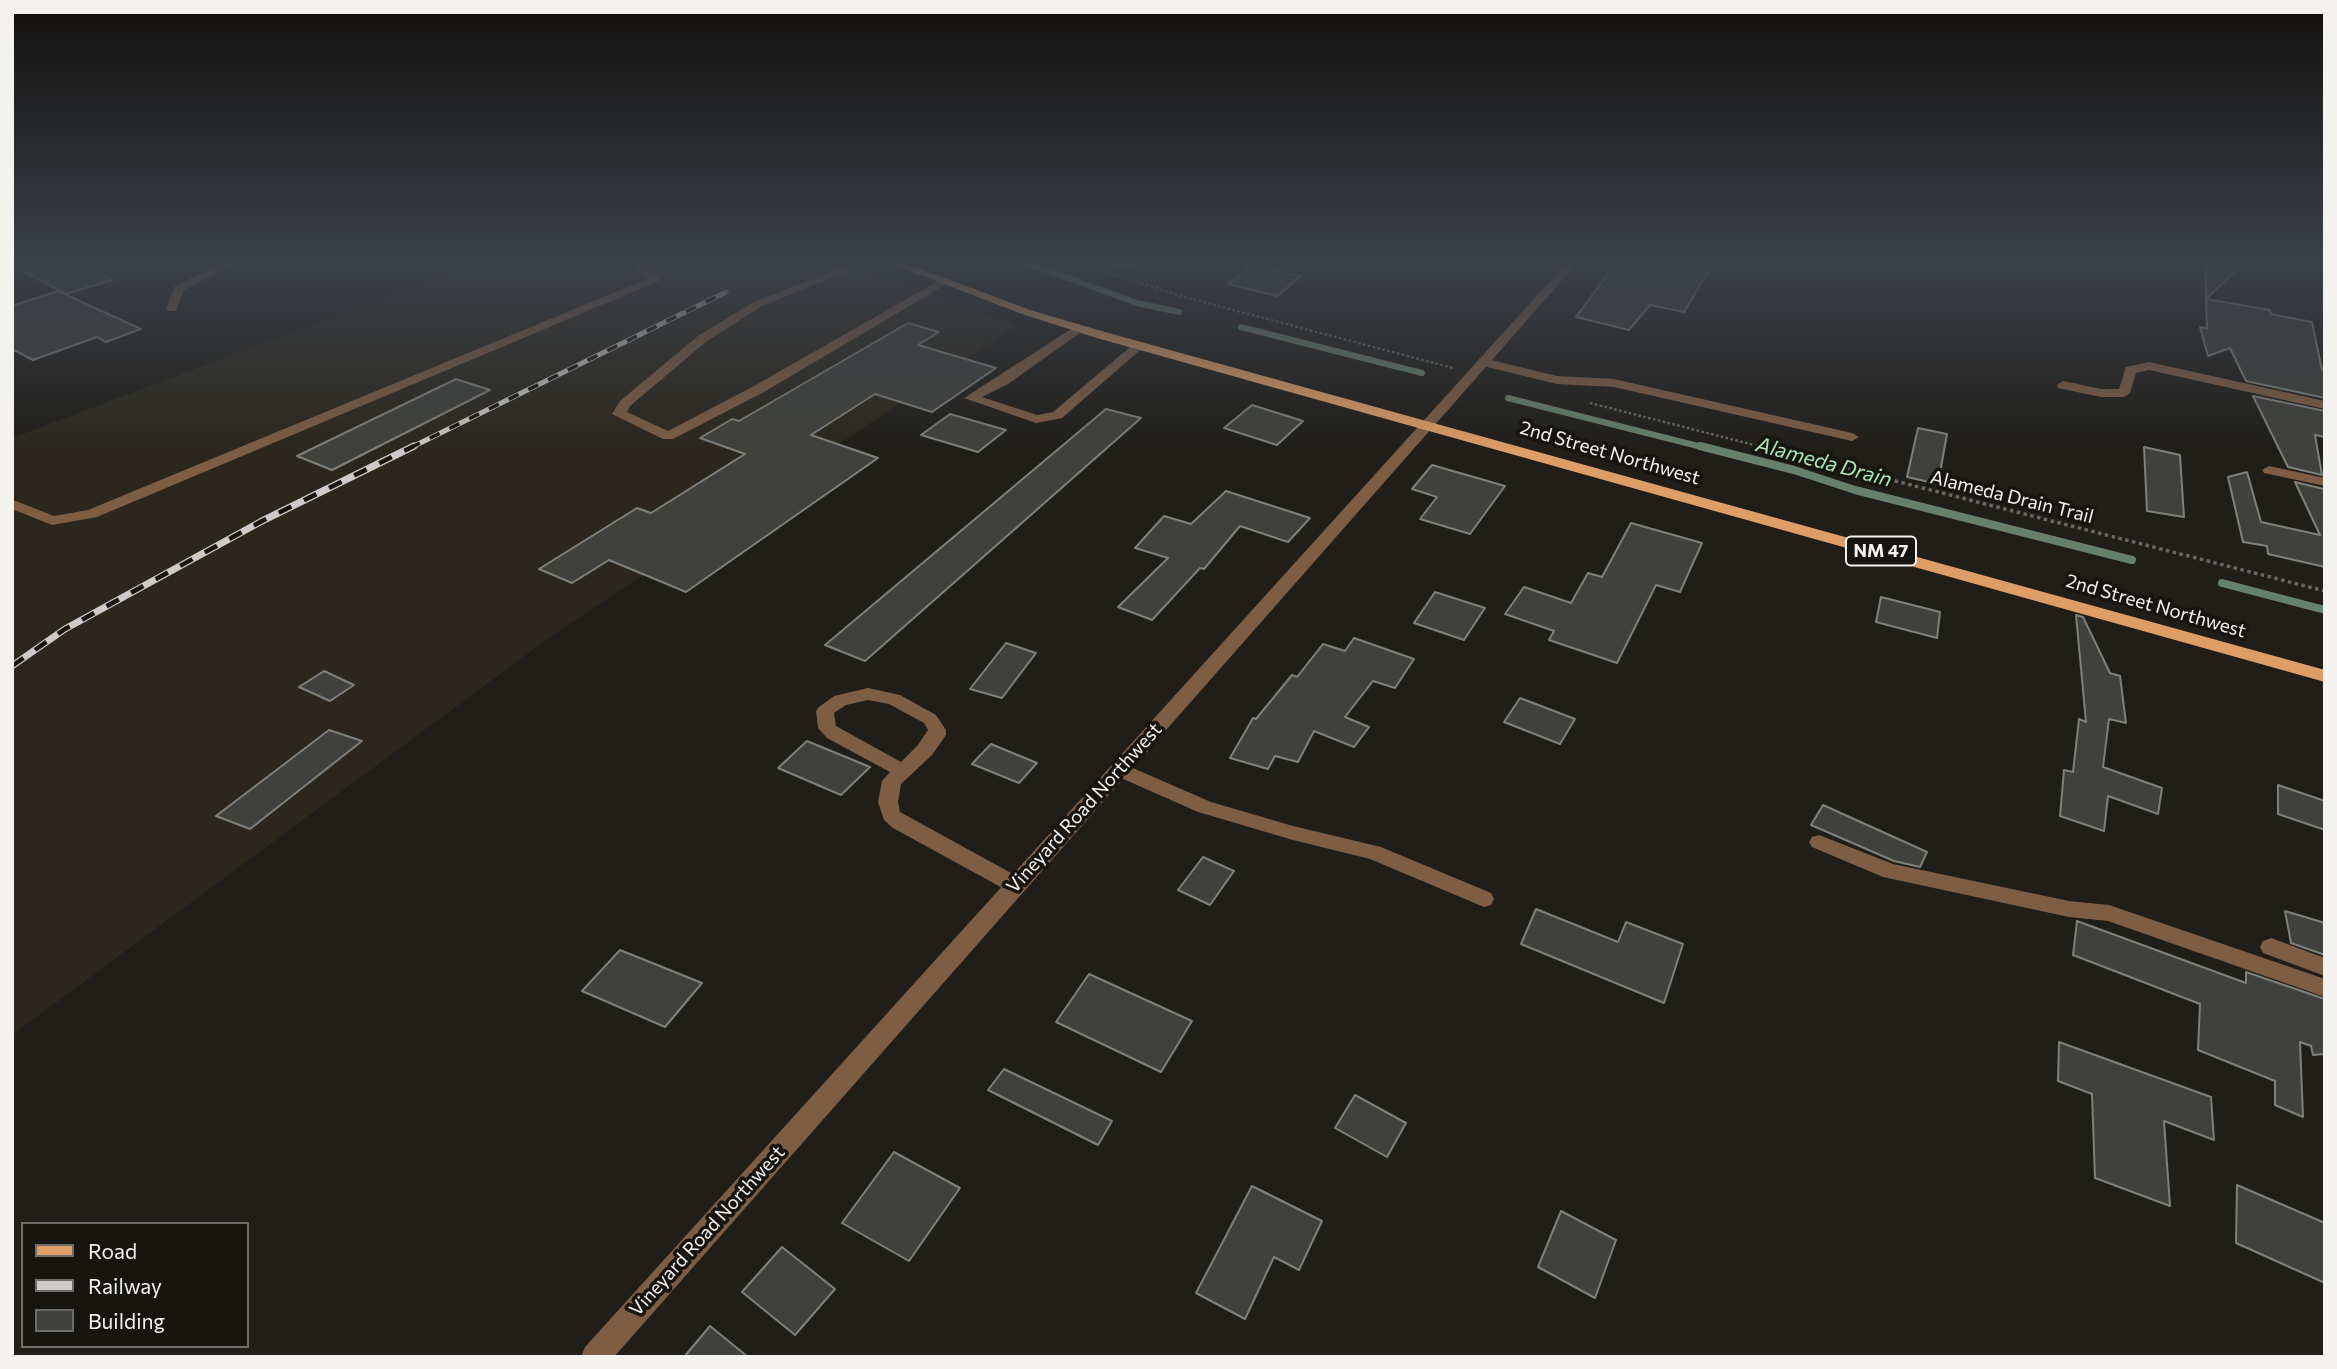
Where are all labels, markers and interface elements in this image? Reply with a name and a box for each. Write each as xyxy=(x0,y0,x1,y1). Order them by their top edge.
street label: 2nd Street Northwest xyxy=(1517,416,1703,490)
water label: Alameda Drain xyxy=(1753,432,1895,492)
street label: Alameda Drain Trail xyxy=(1928,466,2096,528)
road number: NM 47 xyxy=(1846,536,1916,566)
street label: 2nd Street Northwest xyxy=(2063,569,2249,643)
street label: Vineyard Road Northwest xyxy=(1002,718,1166,898)
street label: Vineyard Road Northwest xyxy=(625,1141,789,1321)
legend xyxy=(21,1222,248,1348)
text: Road xyxy=(88,1238,137,1263)
text: Railway xyxy=(88,1273,162,1298)
text: Building xyxy=(88,1308,165,1333)

